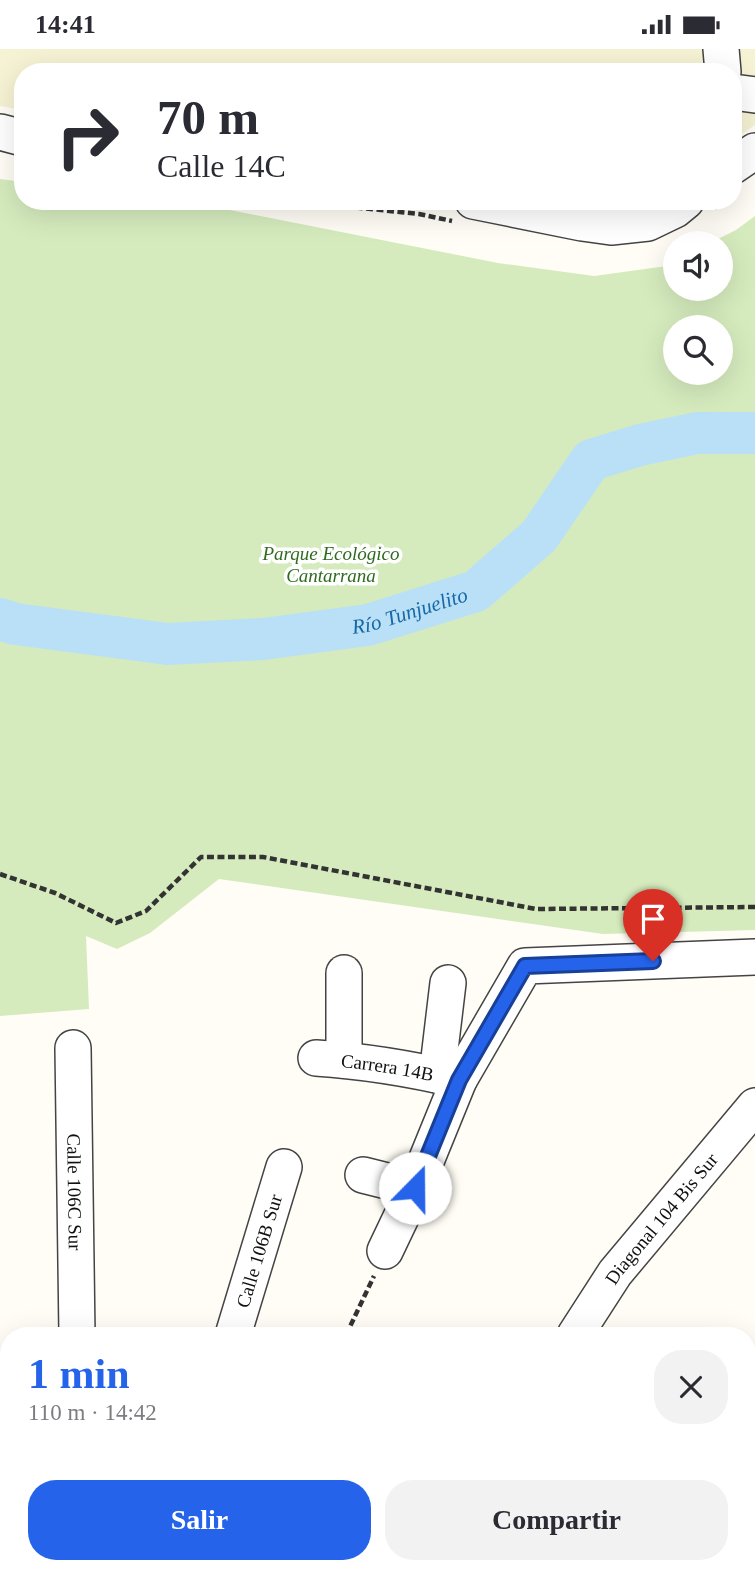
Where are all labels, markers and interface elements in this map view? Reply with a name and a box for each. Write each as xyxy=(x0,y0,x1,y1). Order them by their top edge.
text: 14:41 xyxy=(35,10,96,39)
text: 70 m xyxy=(157,90,259,145)
icon: right xyxy=(42,91,133,182)
text: Calle 14C xyxy=(157,148,286,184)
map controls xyxy=(663,231,733,385)
button: sound xyxy=(663,231,733,301)
button: search xyxy=(663,315,733,385)
park label: Parque Ecológico Cantarrana xyxy=(261,543,400,586)
water label: Río Tunjuelito xyxy=(350,582,470,639)
pin xyxy=(623,889,683,961)
icon: arrive xyxy=(634,900,672,938)
street label: Carrera 14B xyxy=(340,1050,435,1085)
street label: Calle 106C Sur xyxy=(63,1133,86,1251)
street label: Diagonal 104 Bis Sur xyxy=(601,1149,722,1288)
position arrow xyxy=(378,1151,452,1225)
street label: Calle 106B Sur xyxy=(232,1191,286,1310)
button: close xyxy=(654,1350,728,1424)
text: 1 min xyxy=(28,1351,130,1397)
text: 110 m · 14:42 xyxy=(28,1400,157,1425)
button: Salir xyxy=(28,1480,371,1560)
button: Compartir xyxy=(385,1480,728,1560)

